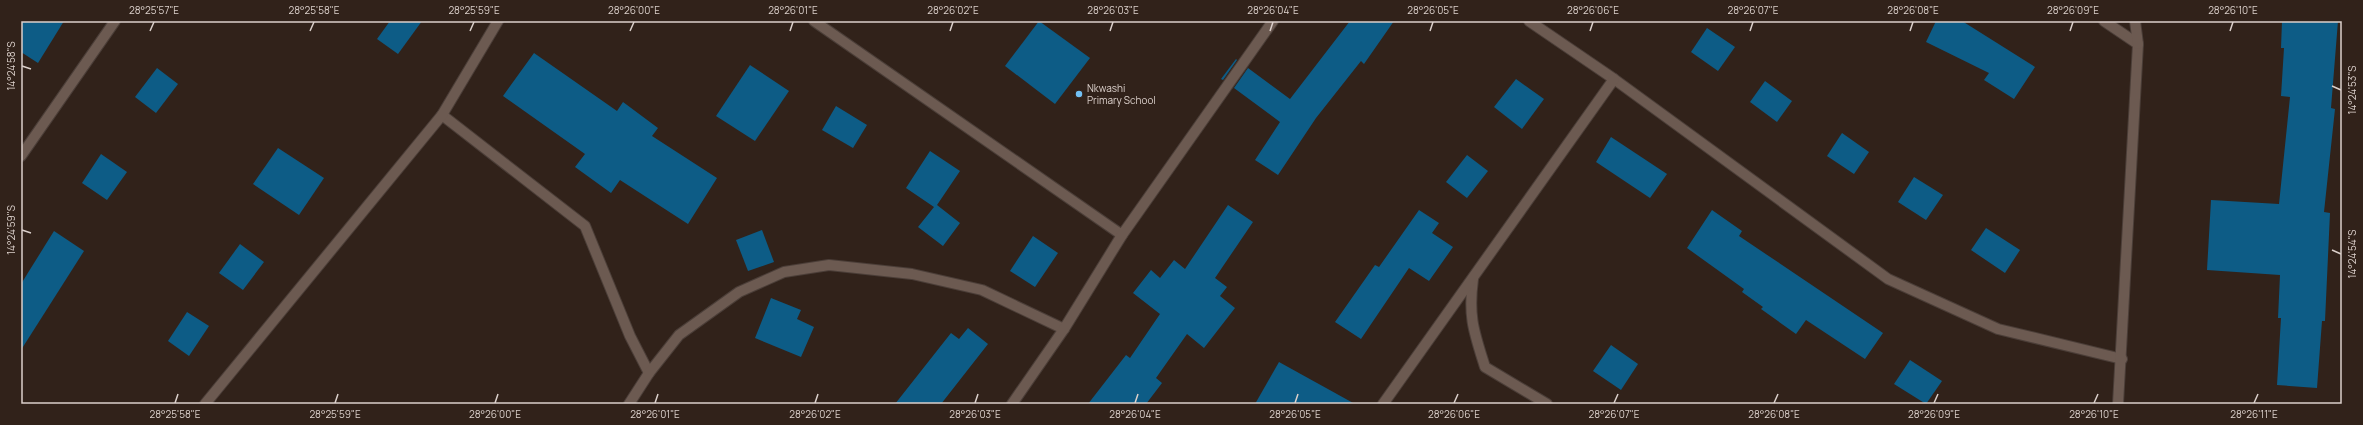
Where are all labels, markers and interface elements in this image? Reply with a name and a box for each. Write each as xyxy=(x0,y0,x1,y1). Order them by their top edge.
text: 28°25'57"E xyxy=(129,3,179,17)
text: 28°25'58"E xyxy=(289,3,340,17)
text: 28°25'59"E xyxy=(448,3,500,17)
text: 28°26'00"E xyxy=(608,3,660,17)
text: 28°26'01"E xyxy=(768,3,818,17)
text: 28°26'02"E xyxy=(927,3,979,17)
text: 28°26'03"E xyxy=(1087,3,1139,17)
text: 28°26'04"E xyxy=(1247,3,1299,17)
text: 28°26'05"E xyxy=(1407,3,1459,17)
text: 28°26'06"E xyxy=(1567,3,1619,17)
text: 28°26'07"E xyxy=(1728,3,1779,17)
text: 28°26'08"E xyxy=(1887,3,1939,17)
text: 28°26'09"E xyxy=(2047,3,2099,17)
text: 28°26'10"E xyxy=(2208,3,2258,17)
text: 14°24'58"S xyxy=(4,41,18,91)
text: 14°24'53"S xyxy=(2345,66,2359,114)
place label: Nkwashi Primary School xyxy=(1087,81,1156,107)
marker: Nkwashi Primary School xyxy=(1074,89,1084,99)
text: 14°24'59"S xyxy=(4,205,18,255)
text: 14°24'54"S xyxy=(2345,230,2359,278)
text: 28°25'58"E xyxy=(150,407,201,421)
text: 28°25'59"E xyxy=(309,407,361,421)
text: 28°26'00"E xyxy=(469,407,521,421)
text: 28°26'01"E xyxy=(630,407,680,421)
text: 28°26'02"E xyxy=(789,407,841,421)
text: 28°26'03"E xyxy=(949,407,1001,421)
text: 28°26'04"E xyxy=(1109,407,1161,421)
text: 28°26'05"E xyxy=(1269,407,1321,421)
text: 28°26'06"E xyxy=(1428,407,1480,421)
text: 28°26'07"E xyxy=(1589,407,1640,421)
text: 28°26'08"E xyxy=(1748,407,1800,421)
text: 28°26'09"E xyxy=(1908,407,1960,421)
text: 28°26'10"E xyxy=(2069,407,2119,421)
text: 28°26'11"E xyxy=(2230,407,2278,421)

